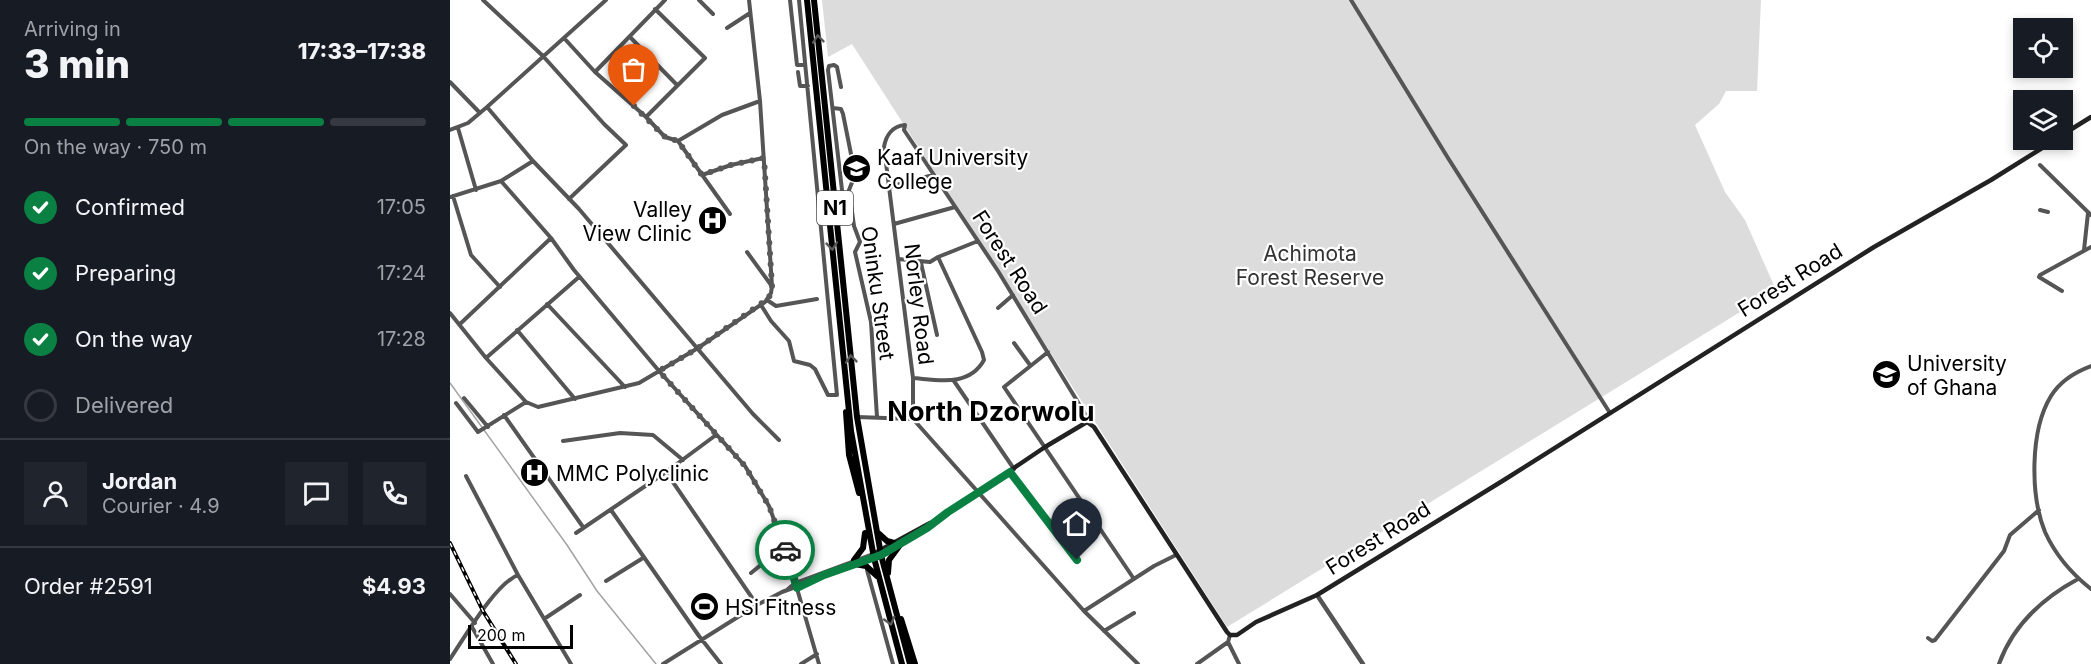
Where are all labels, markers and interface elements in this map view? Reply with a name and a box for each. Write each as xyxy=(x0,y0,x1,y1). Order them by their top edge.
text: Arriving in xyxy=(24,17,121,41)
map controls xyxy=(2013,18,2073,150)
button: locate xyxy=(2013,18,2073,78)
one-way arrow xyxy=(812,35,825,44)
text: 17:33–17:38 xyxy=(298,38,426,64)
text: 3 min xyxy=(24,40,130,87)
pin xyxy=(608,44,659,106)
icon: bag xyxy=(617,53,650,86)
button: layers xyxy=(2013,90,2073,150)
text: On the way · 750 m xyxy=(24,135,207,159)
place label: Kaaf University College xyxy=(877,145,1028,194)
school or university icon: Kaaf University College xyxy=(840,153,872,185)
icon: check xyxy=(24,191,57,224)
road number: N1 xyxy=(817,191,853,225)
text: Confirmed xyxy=(75,194,185,220)
text: 17:05 xyxy=(377,195,426,219)
place label: Valley View Clinic xyxy=(582,197,692,246)
hospital icon: Valley View Clinic xyxy=(697,205,729,237)
street label: Forest Road xyxy=(967,206,1053,318)
street label: Oninku Street xyxy=(856,224,900,362)
street label: Forest Road xyxy=(1733,238,1847,322)
park label: Achimota Forest Reserve xyxy=(1236,241,1384,290)
one-way arrow xyxy=(825,242,838,251)
street label: Norley Road xyxy=(899,242,939,366)
icon: check xyxy=(24,257,57,290)
text: Preparing xyxy=(75,260,176,286)
text: 17:24 xyxy=(377,261,426,285)
icon: check xyxy=(24,323,57,356)
text: On the way xyxy=(75,326,193,352)
text: 17:28 xyxy=(377,327,426,351)
place label: University of Ghana xyxy=(1907,351,2007,400)
one-way arrow xyxy=(845,354,858,363)
school or university icon: University of Ghana xyxy=(1870,359,1902,391)
text: Delivered xyxy=(75,392,173,418)
district label: North Dzorwolu xyxy=(887,395,1095,428)
hospital icon: MMC Polyclinic xyxy=(519,457,551,489)
place label: MMC Polyclinic xyxy=(556,461,709,486)
button: person xyxy=(24,462,87,525)
button: chat xyxy=(285,462,348,525)
button: phone xyxy=(363,462,426,525)
text: Jordan xyxy=(102,468,177,494)
text: Courier · 4.9 xyxy=(102,494,220,518)
street label: Forest Road xyxy=(1321,496,1435,580)
pin xyxy=(1051,498,1102,560)
icon: home xyxy=(1060,507,1093,540)
courier xyxy=(755,520,815,580)
icon: car xyxy=(769,534,802,567)
text: Order #2591 xyxy=(24,573,153,599)
text: $4.93 xyxy=(362,573,426,599)
sports icon: HSi Fitness xyxy=(688,591,720,623)
place label: HSi Fitness xyxy=(725,595,836,620)
one-way arrow xyxy=(883,616,896,626)
scale bar xyxy=(468,622,573,650)
text: 200 m xyxy=(477,625,525,645)

